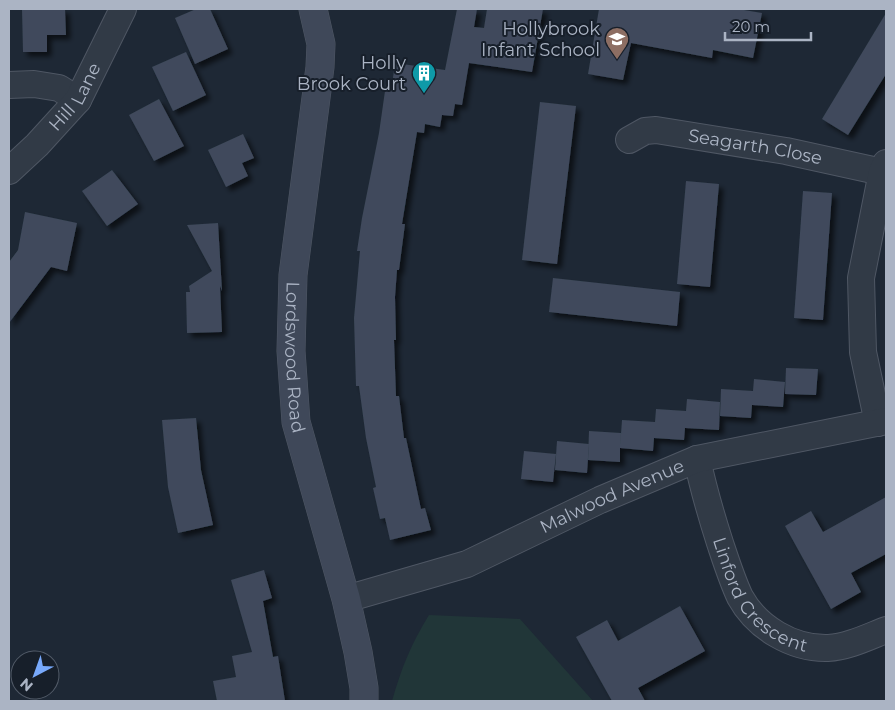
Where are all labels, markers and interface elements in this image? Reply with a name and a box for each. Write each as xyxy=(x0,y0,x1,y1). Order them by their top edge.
scale bar xyxy=(725,10,811,42)
text: 20 m xyxy=(732,17,770,36)
place label: Hollybrook Infant School xyxy=(481,18,600,61)
school or university icon: Hollybrook Infant School xyxy=(604,26,630,60)
place label: Holly Brook Court xyxy=(297,52,406,95)
street label: Hill Lane xyxy=(44,59,106,136)
building icon: Holly Brook Court xyxy=(411,60,437,94)
street label: Seagarth Close xyxy=(687,124,824,170)
street label: Lordswood Road xyxy=(280,281,310,436)
street label: Malwood Avenue xyxy=(536,455,688,538)
street label: Linford Crescent xyxy=(708,534,810,657)
north arrow xyxy=(10,650,60,700)
text: N xyxy=(16,674,37,695)

